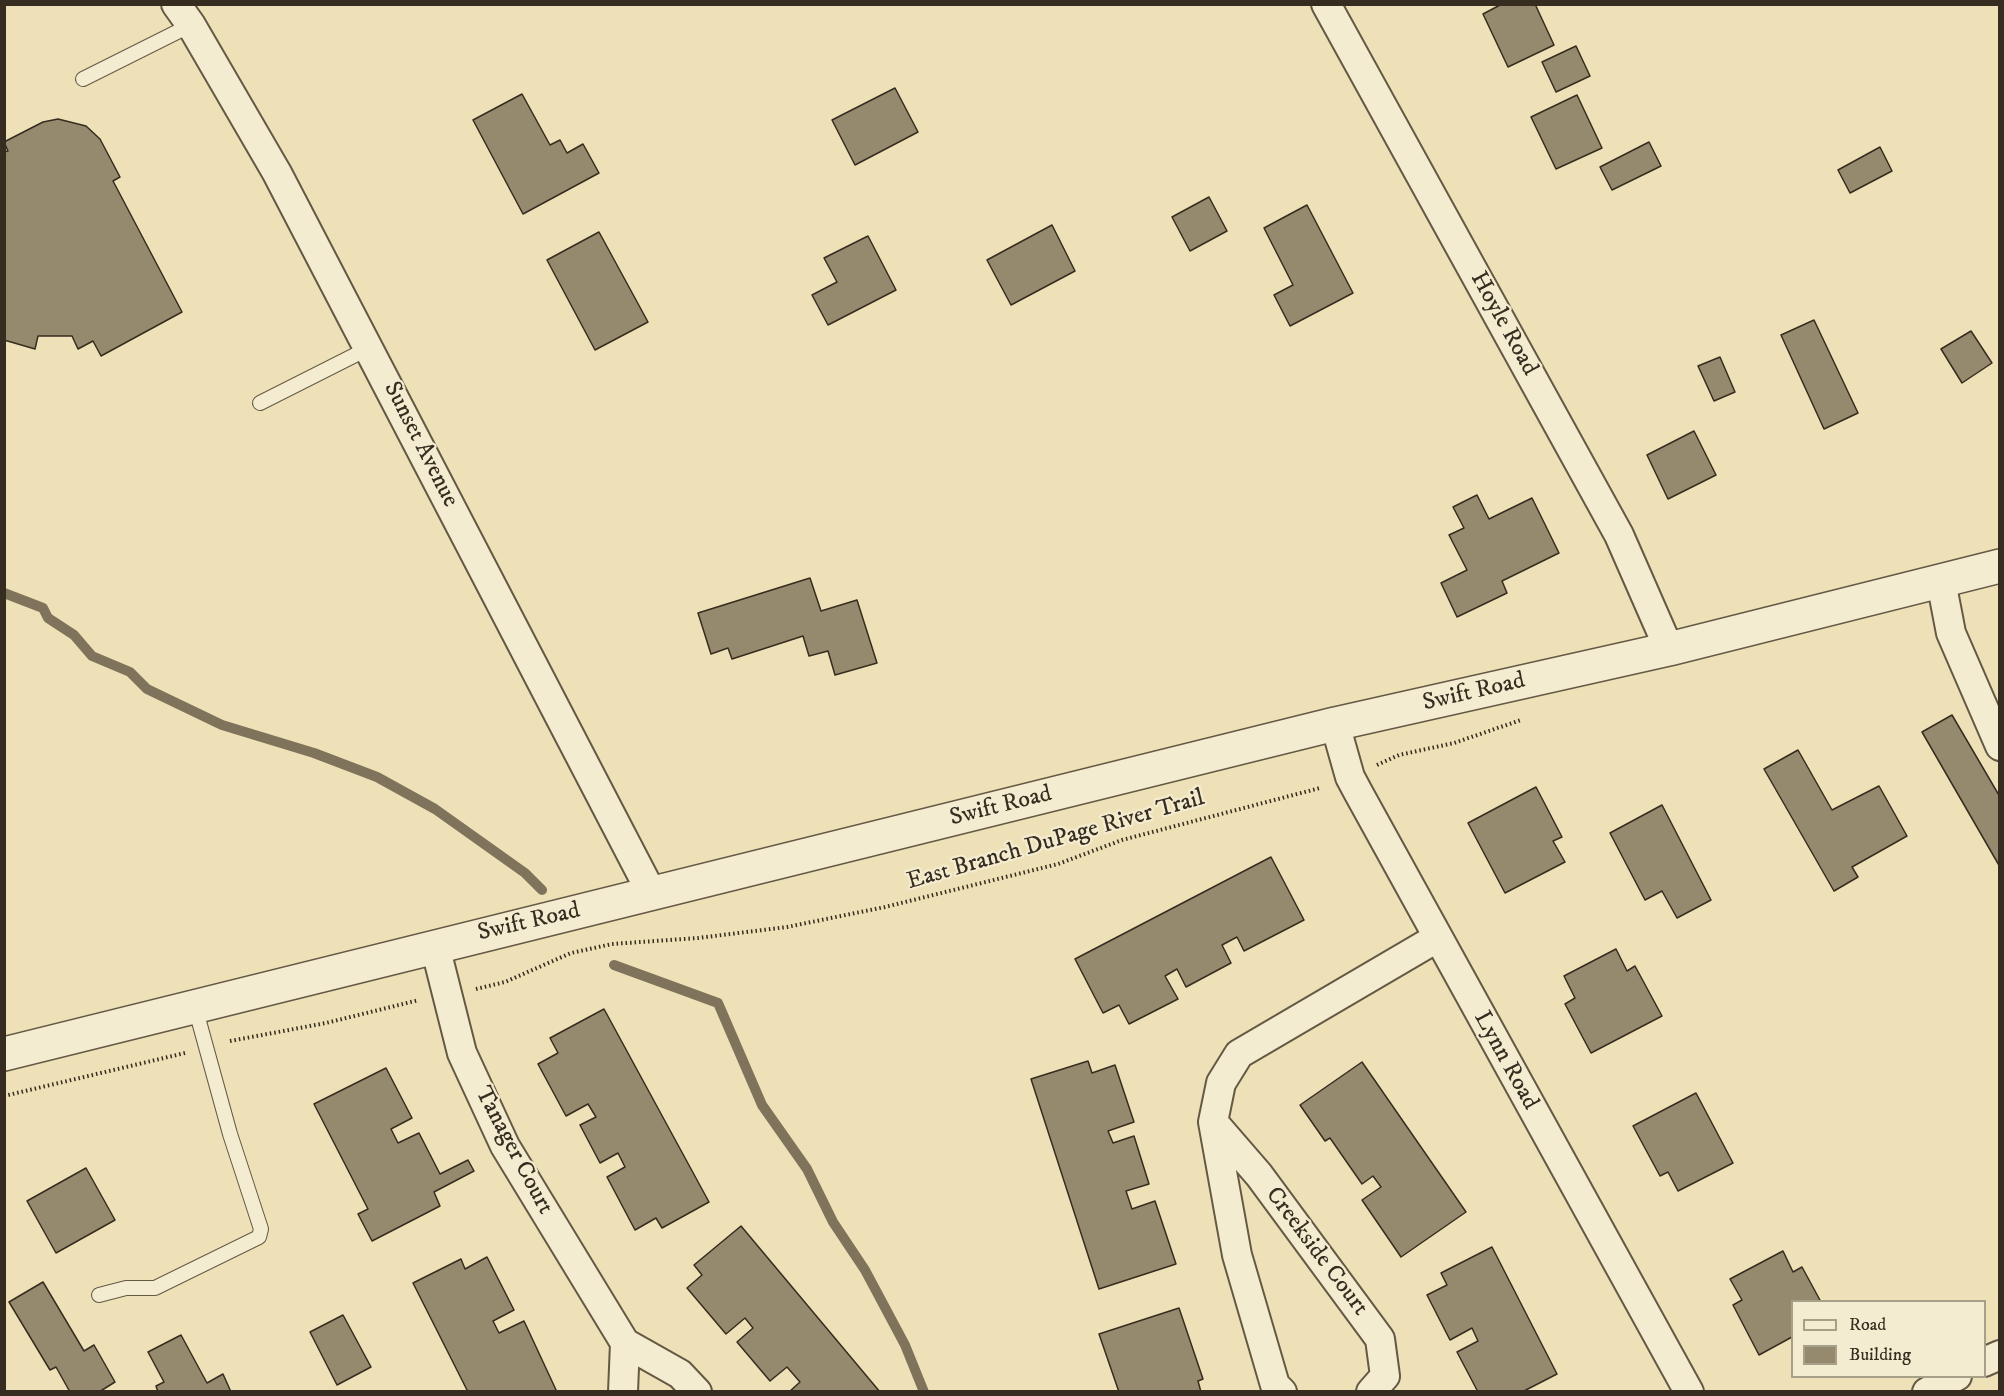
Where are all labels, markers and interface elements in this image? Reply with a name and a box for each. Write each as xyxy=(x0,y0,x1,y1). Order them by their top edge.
street label: Hoyle Road xyxy=(1463,267,1543,381)
street label: Sunset Avenue xyxy=(376,378,464,512)
street label: Swift Road xyxy=(1420,667,1528,719)
street label: Swift Road xyxy=(947,780,1055,834)
street label: East Branch DuPage River Trail xyxy=(904,785,1208,897)
street label: Swift Road xyxy=(475,897,583,949)
street label: Lynn Road xyxy=(1466,1007,1544,1115)
street label: Tanager Court xyxy=(467,1082,559,1220)
street label: Creekside Court xyxy=(1258,1182,1374,1322)
legend xyxy=(1791,1300,1986,1378)
text: Road xyxy=(1849,1314,1886,1336)
text: Building xyxy=(1849,1344,1911,1366)

